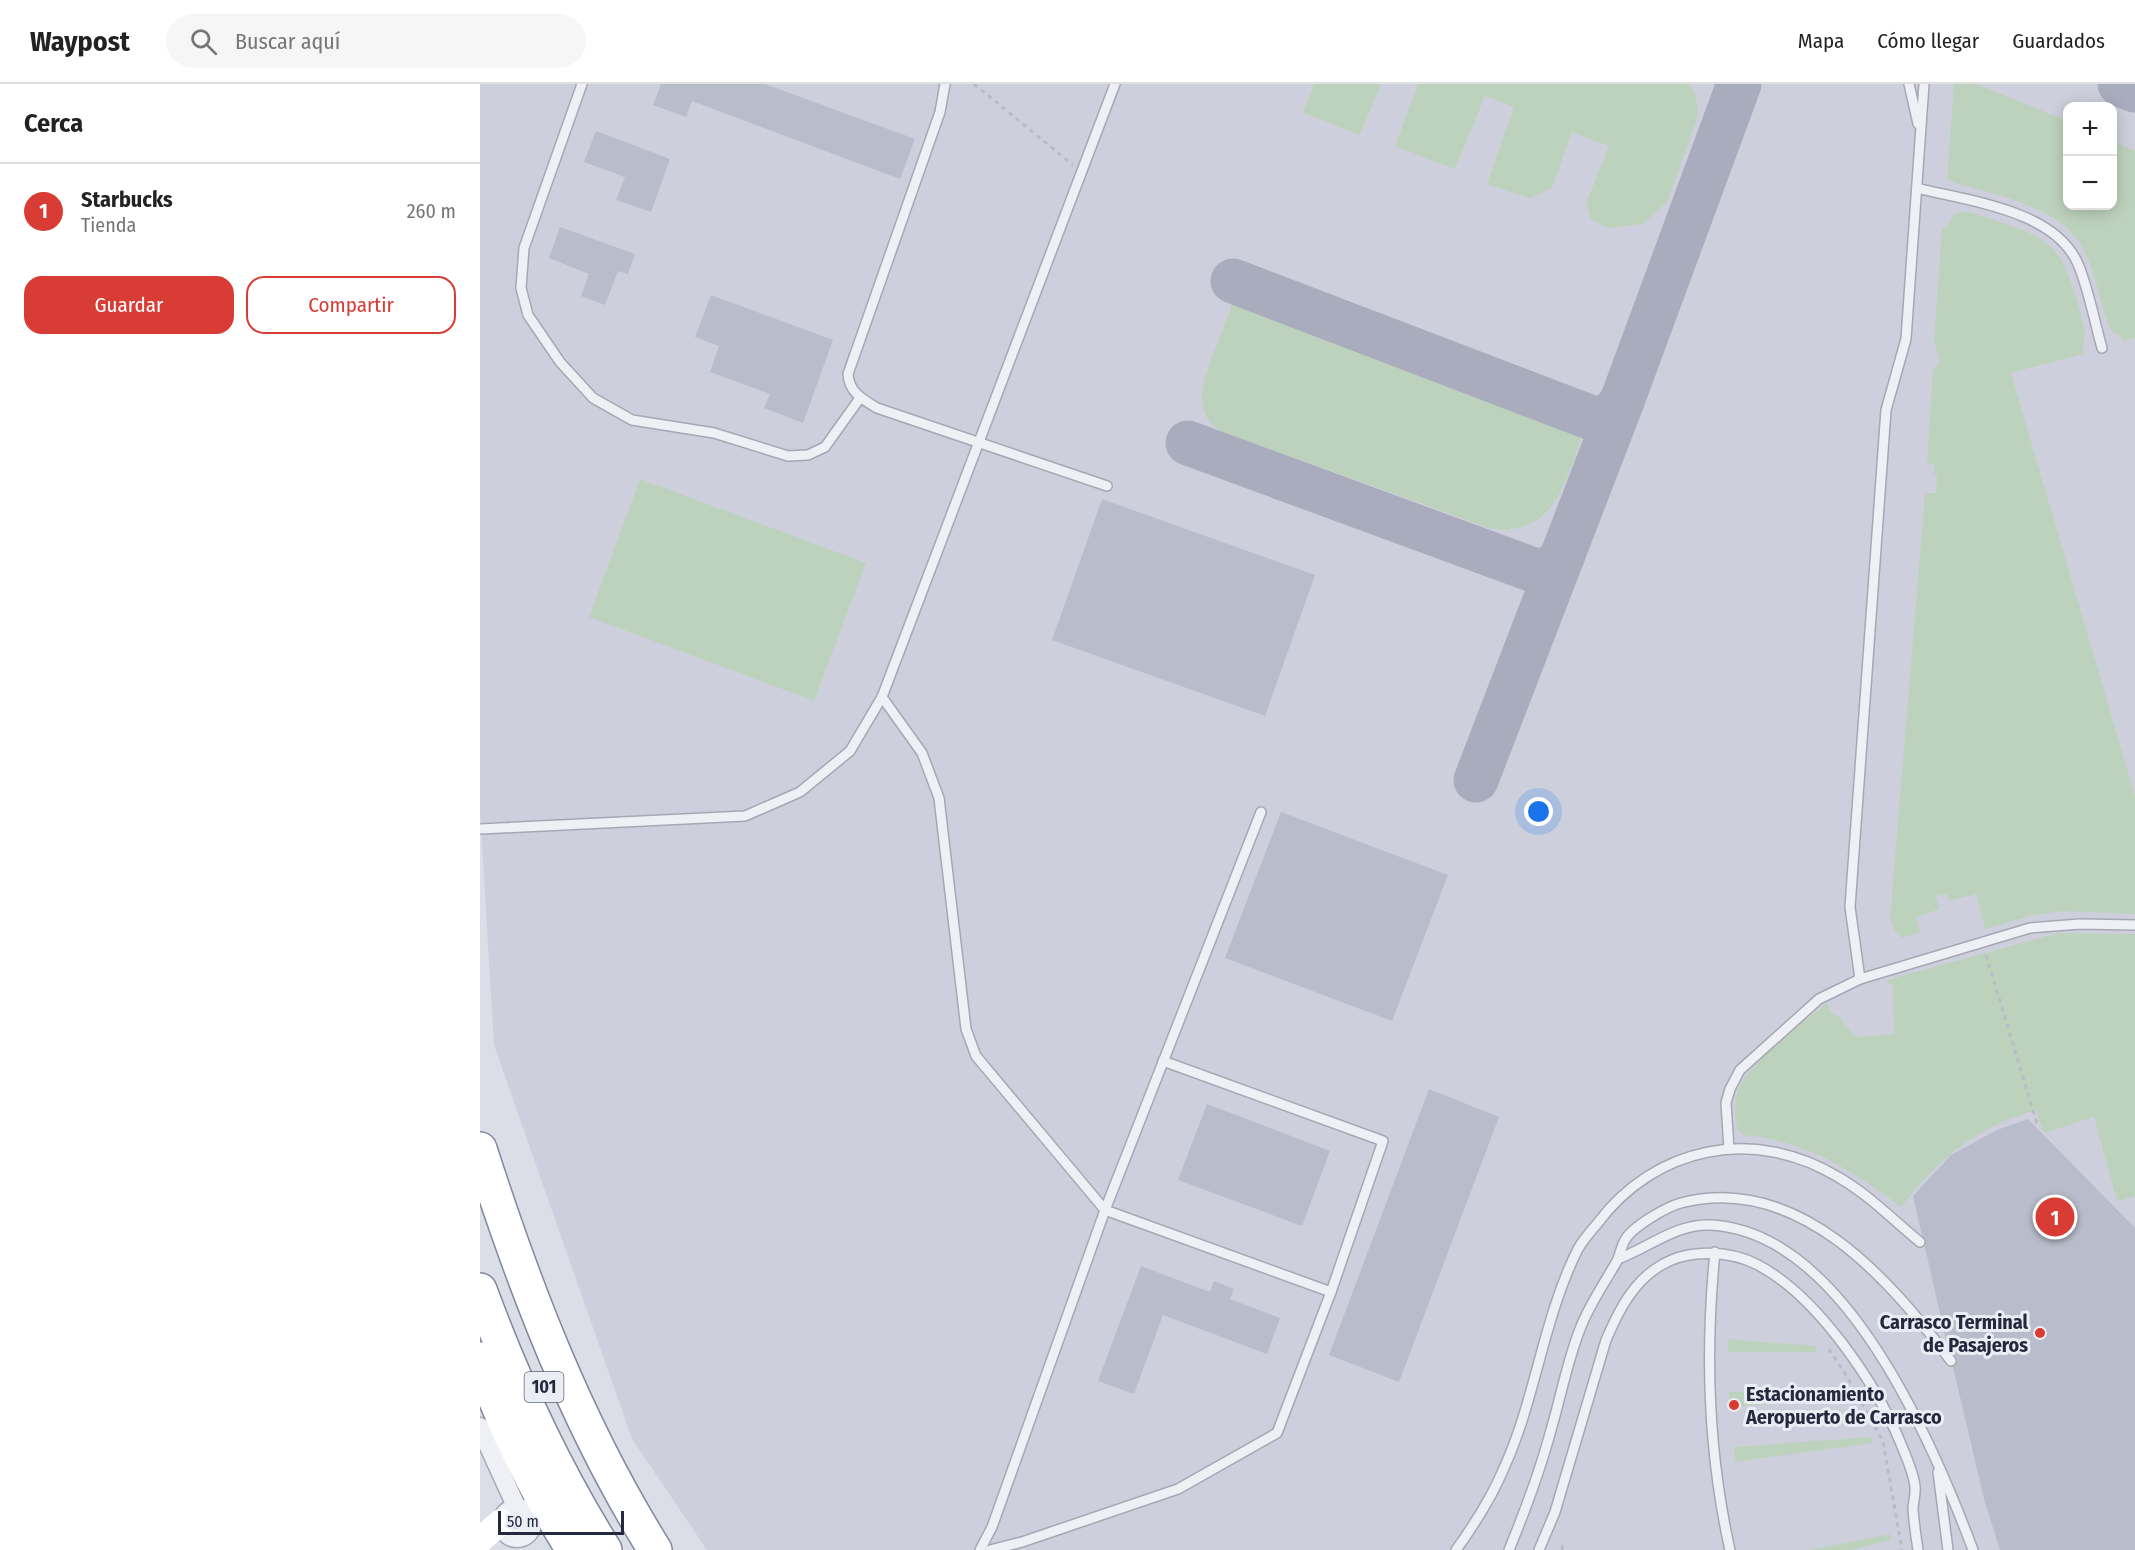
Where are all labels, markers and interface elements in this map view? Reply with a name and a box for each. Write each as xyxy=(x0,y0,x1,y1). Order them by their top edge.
search box xyxy=(166,14,586,68)
text: Waypost xyxy=(30,25,130,58)
icon: search xyxy=(187,25,220,58)
text: Buscar aquí xyxy=(235,28,340,55)
text: Mapa xyxy=(1798,28,1844,54)
text: Cómo llegar xyxy=(1877,28,1979,54)
text: Guardados xyxy=(2012,28,2105,54)
map controls xyxy=(2063,102,2117,210)
button: + xyxy=(2063,102,2117,156)
text: Cerca xyxy=(24,108,83,139)
button: − xyxy=(2063,156,2117,210)
text: Starbucks xyxy=(81,186,173,213)
text: 1 xyxy=(39,199,48,223)
text: 260 m xyxy=(407,199,456,223)
text: Tienda xyxy=(81,213,136,237)
button: Guardar xyxy=(24,276,234,334)
button: Compartir xyxy=(246,276,456,334)
your location xyxy=(1524,797,1553,826)
pin: 1 xyxy=(2036,1194,2074,1240)
place label: Carrasco Terminal de Pasajeros xyxy=(1880,1310,2029,1357)
marker: Carrasco Terminal de Pasajeros xyxy=(2033,1326,2047,1340)
road number: 101 xyxy=(524,1372,564,1402)
place label: Estacionamiento Aeropuerto de Carrasco xyxy=(1745,1382,1942,1429)
marker: Estacionamiento Aeropuerto de Carrasco xyxy=(1727,1398,1741,1412)
scale bar xyxy=(498,1508,624,1536)
text: 50 m xyxy=(507,1512,539,1531)

